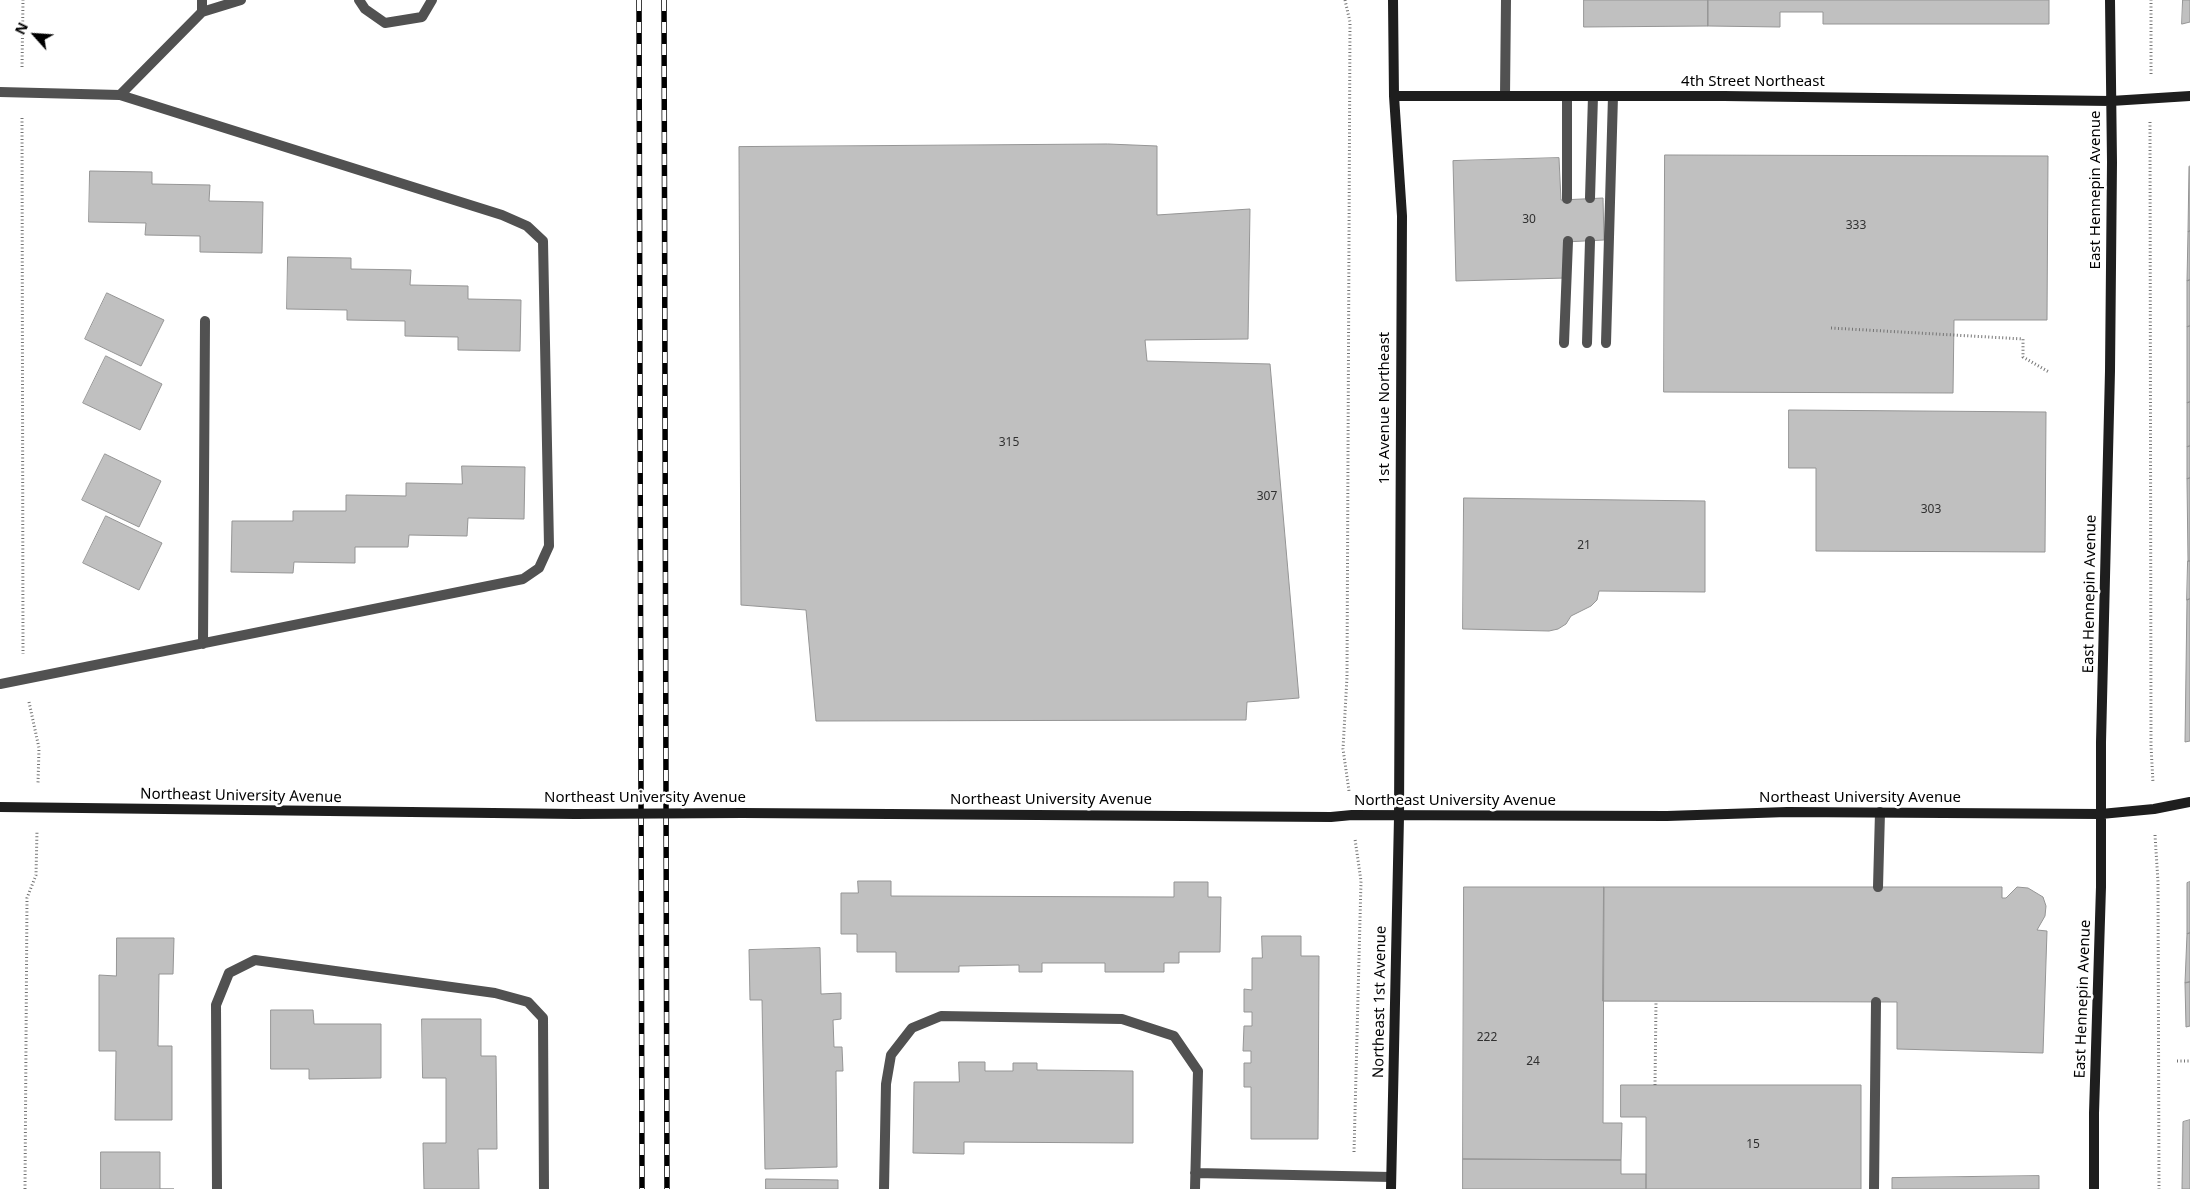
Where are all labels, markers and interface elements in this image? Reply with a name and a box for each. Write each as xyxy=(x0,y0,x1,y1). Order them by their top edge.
north arrow xyxy=(10,10,60,60)
text: N xyxy=(10,19,32,37)
street label: 4th Street Northeast xyxy=(1681,73,1825,91)
street label: East Hennepin Avenue xyxy=(2087,111,2105,269)
house number: 30 xyxy=(1522,213,1536,227)
house number: 333 xyxy=(1846,219,1866,233)
street label: 1st Avenue Northeast xyxy=(1376,332,1394,484)
house number: 315 xyxy=(999,436,1019,450)
house number: 307 xyxy=(1257,490,1277,504)
house number: 303 xyxy=(1921,503,1941,517)
street label: East Hennepin Avenue xyxy=(2080,514,2100,674)
house number: 21 xyxy=(1577,539,1591,553)
street label: Northeast University Avenue xyxy=(140,785,342,807)
street label: Northeast University Avenue xyxy=(544,789,746,807)
street label: Northeast University Avenue xyxy=(1759,789,1961,807)
street label: Northeast University Avenue xyxy=(950,791,1152,809)
street label: Northeast University Avenue xyxy=(1354,792,1556,810)
street label: East Hennepin Avenue xyxy=(2071,919,2095,1079)
street label: Northeast 1st Avenue xyxy=(1370,926,1390,1078)
house number: 222 xyxy=(1477,1031,1497,1045)
house number: 24 xyxy=(1526,1055,1540,1069)
house number: 15 xyxy=(1746,1138,1760,1152)

